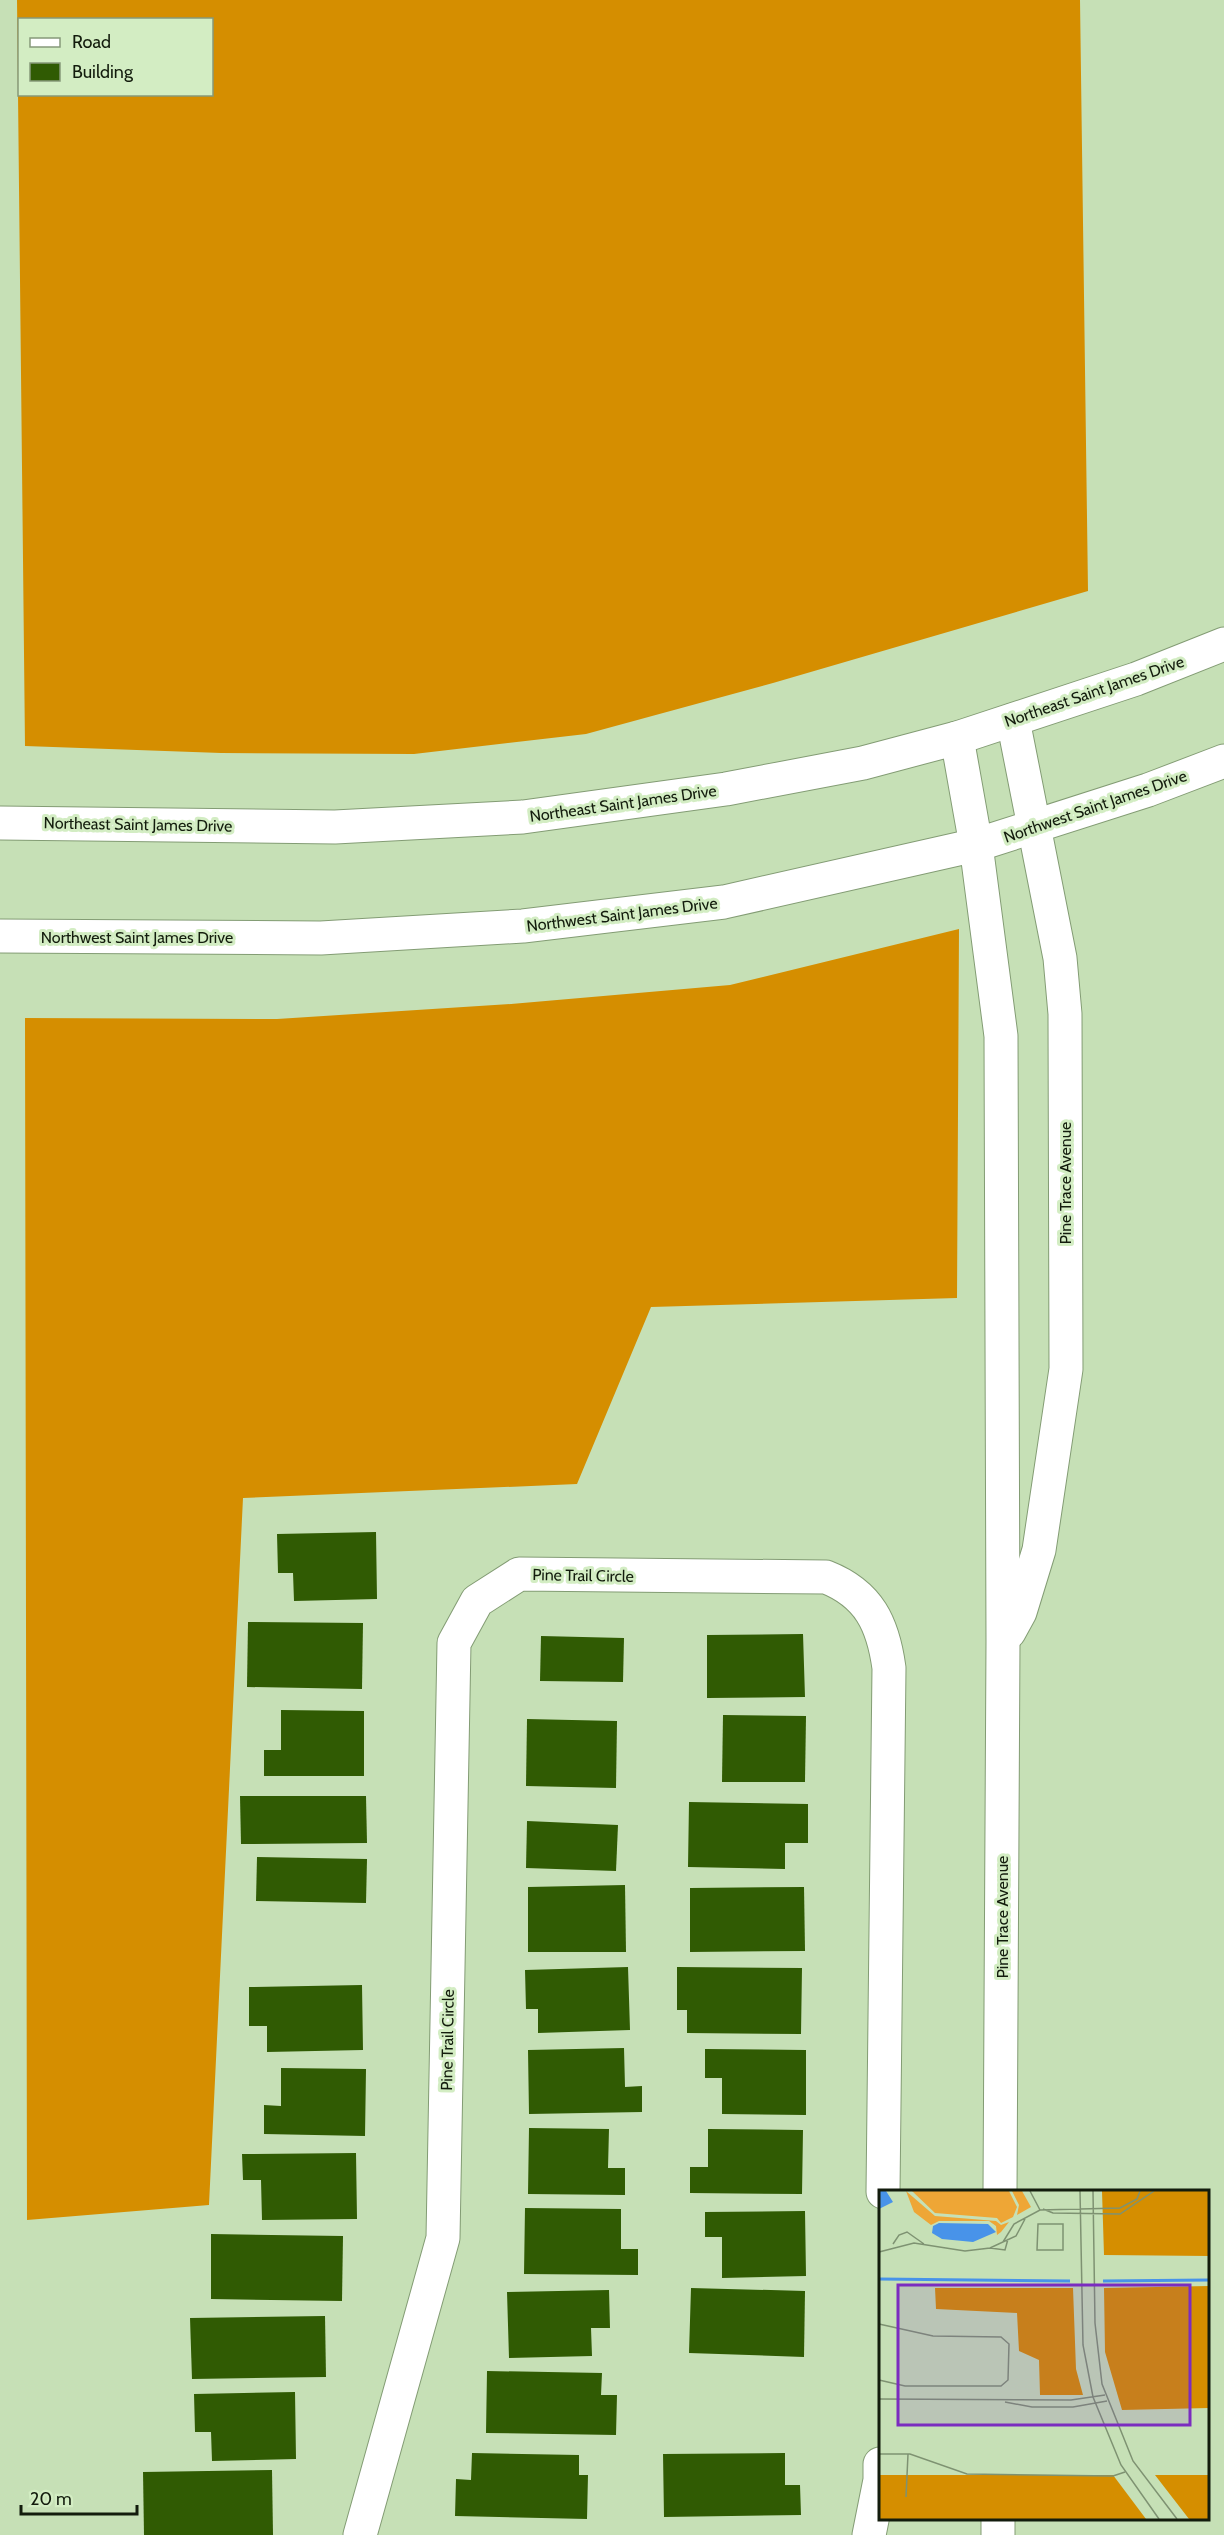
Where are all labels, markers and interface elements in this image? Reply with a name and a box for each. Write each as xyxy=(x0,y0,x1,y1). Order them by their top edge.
legend xyxy=(18,18,213,96)
text: Road xyxy=(72,31,111,53)
text: Building xyxy=(72,61,134,83)
street label: Northeast Saint James Drive xyxy=(1002,652,1186,731)
street label: Northwest Saint James Drive xyxy=(1001,766,1189,847)
street label: Northeast Saint James Drive xyxy=(528,781,718,826)
street label: Northeast Saint James Drive xyxy=(44,813,232,836)
street label: Northwest Saint James Drive xyxy=(525,893,719,936)
street label: Northwest Saint James Drive xyxy=(41,928,233,947)
street label: Pine Trace Avenue xyxy=(1056,1122,1075,1244)
street label: Pine Trail Circle xyxy=(532,1565,634,1586)
street label: Pine Trace Avenue xyxy=(993,1856,1012,1978)
street label: Pine Trail Circle xyxy=(437,1989,458,2091)
inset map xyxy=(879,2190,1209,2520)
scale bar xyxy=(21,2478,136,2516)
text: 20 m xyxy=(30,2488,72,2510)

